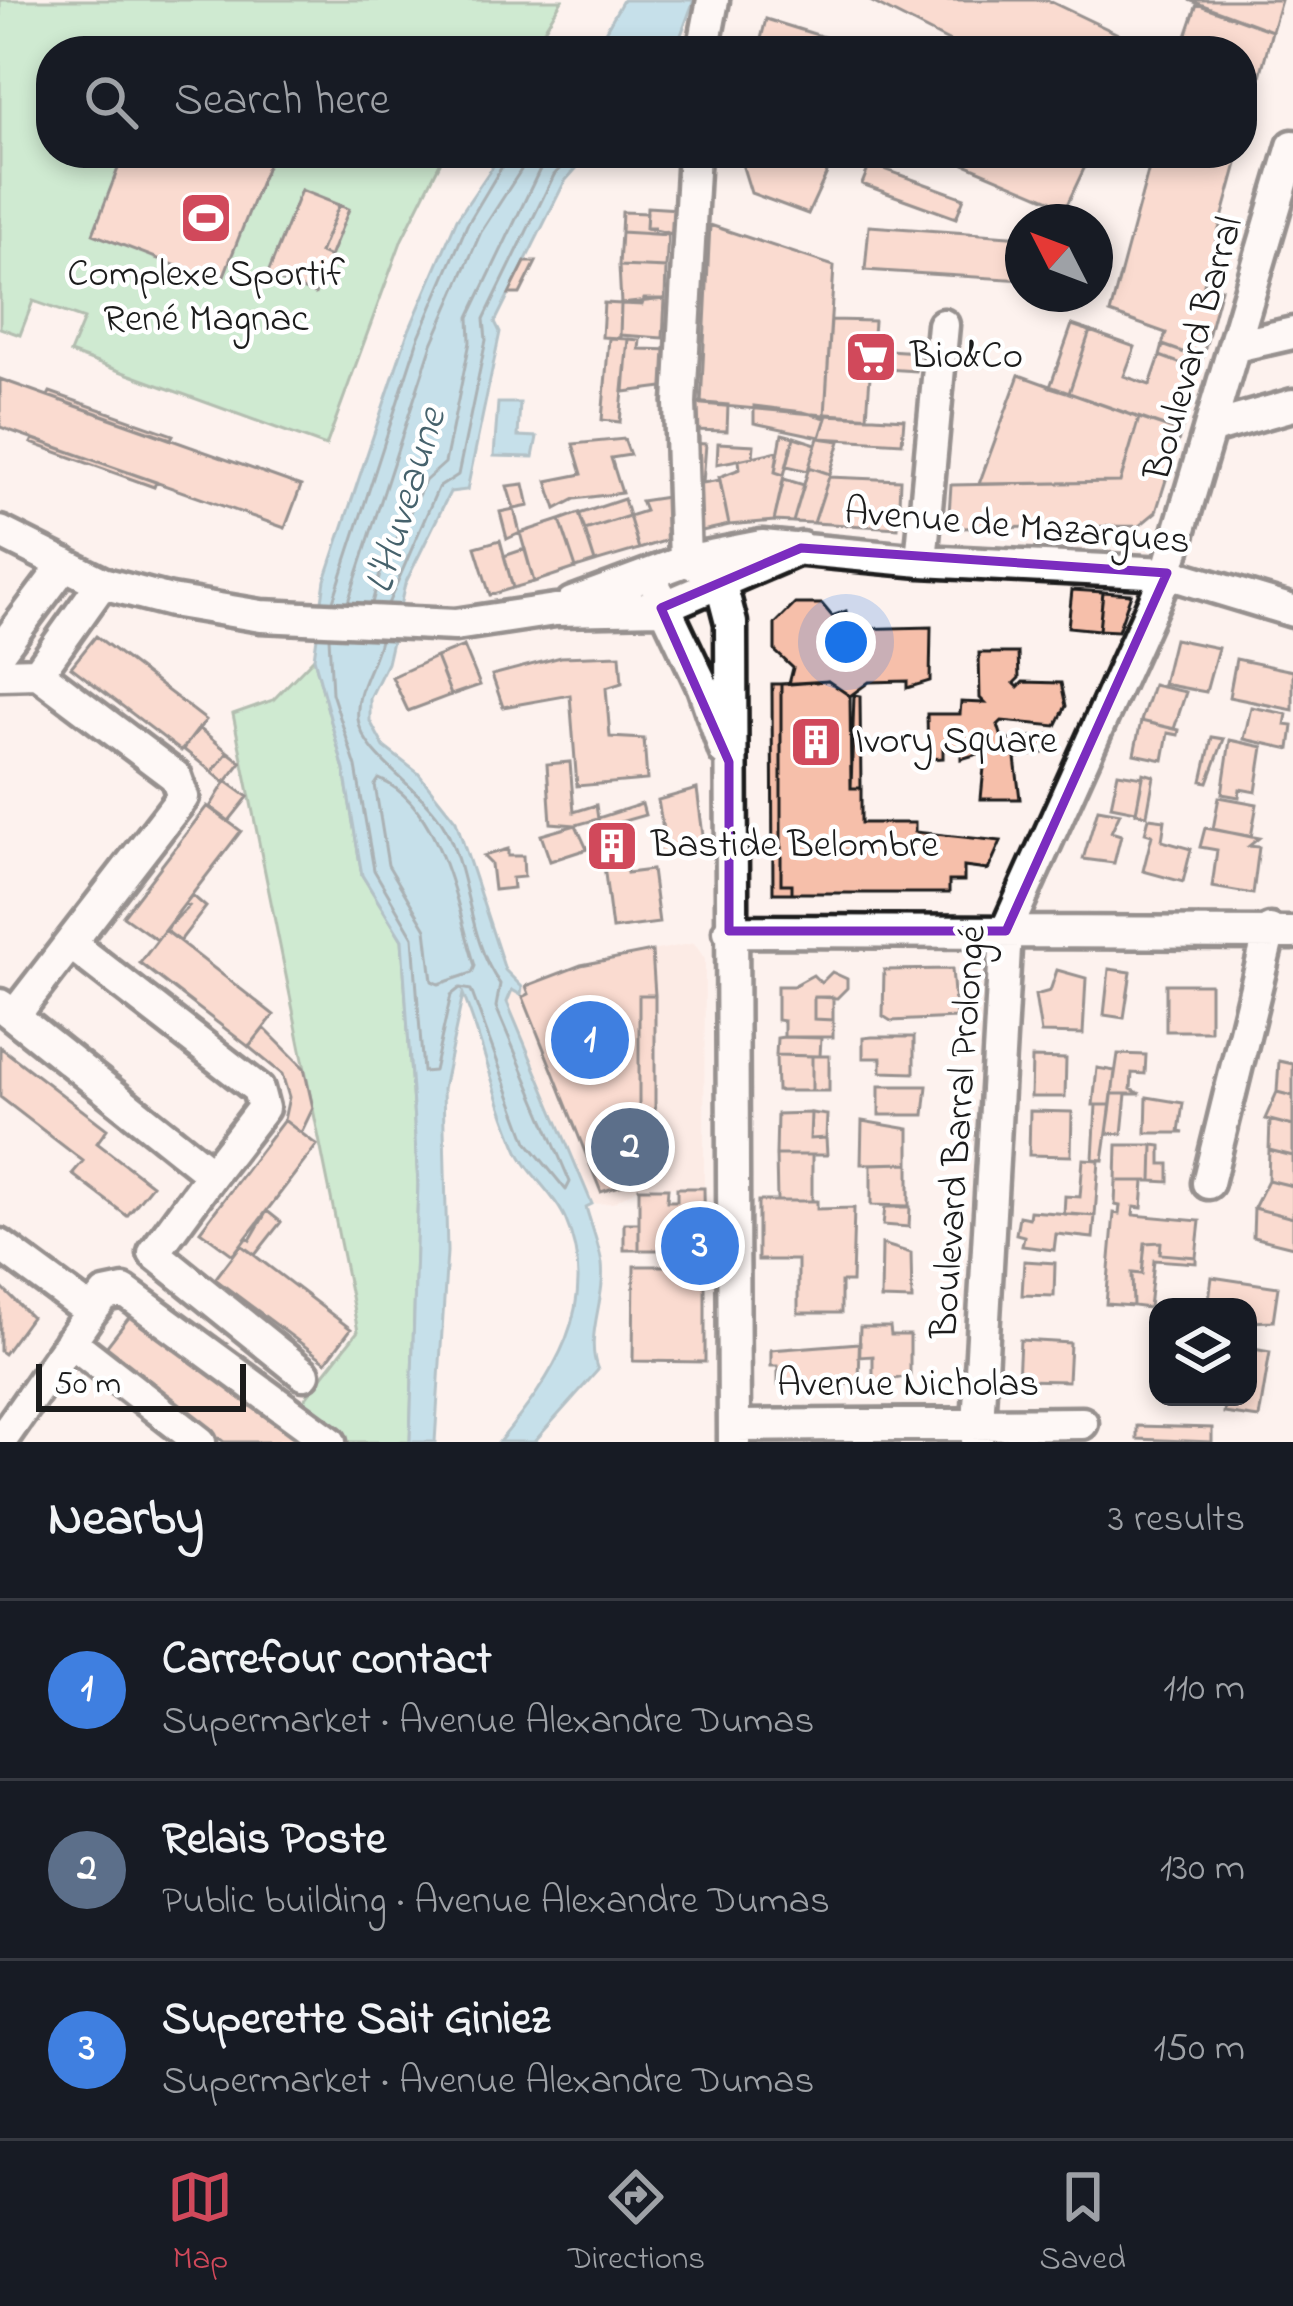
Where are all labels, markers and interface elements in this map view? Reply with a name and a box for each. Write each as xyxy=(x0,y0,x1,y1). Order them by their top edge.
search box xyxy=(36,36,1257,168)
icon: search xyxy=(78,69,144,135)
text: Search here xyxy=(174,69,390,135)
sports icon: Complexe Sportif René Magnac xyxy=(178,190,234,246)
north arrow xyxy=(1005,204,1113,312)
street label: Boulevard Barral xyxy=(1130,211,1260,488)
place label: Complexe Sportif René Magnac xyxy=(67,247,346,349)
supermarket icon: Bio&Co xyxy=(843,329,899,385)
place label: Bio&Co xyxy=(909,329,1023,386)
water label: L'Huveaune xyxy=(350,399,465,601)
street label: Avenue de Mazargues xyxy=(842,484,1192,572)
your location xyxy=(816,612,876,672)
building icon: Ivory Square xyxy=(788,714,844,770)
place label: Ivory Square xyxy=(855,714,1058,771)
building icon: Bastide Belombre xyxy=(584,818,640,874)
place label: Bastide Belombre xyxy=(650,818,939,875)
street label: Boulevard Barral Prolongé xyxy=(917,923,1003,1341)
pin: 1 xyxy=(551,995,629,1085)
pin: 2 xyxy=(591,1102,669,1192)
pin: 3 xyxy=(661,1201,739,1291)
map controls xyxy=(1149,1298,1257,1406)
button: layers xyxy=(1149,1298,1257,1406)
street label: Avenue Nicholas xyxy=(777,1357,1039,1414)
scale bar xyxy=(36,1358,246,1411)
text: 50 m xyxy=(54,1361,121,1409)
text: Nearby xyxy=(48,1483,204,1558)
text: 3 results xyxy=(1108,1492,1245,1549)
text: Carrefour contact xyxy=(162,1628,492,1694)
text: 1 xyxy=(81,1661,93,1718)
text: 110 m xyxy=(1163,1661,1245,1718)
text: Supermarket · Avenue Alexandre Dumas xyxy=(162,1694,814,1751)
text: Relais Poste xyxy=(162,1808,386,1874)
text: 2 xyxy=(77,1841,97,1898)
text: 130 m xyxy=(1160,1841,1245,1898)
text: Public building · Avenue Alexandre Dumas xyxy=(162,1874,830,1931)
text: Superette Sait Giniez xyxy=(162,1988,550,2054)
text: 3 xyxy=(79,2021,95,2078)
text: 150 m xyxy=(1153,2021,1245,2078)
text: Supermarket · Avenue Alexandre Dumas xyxy=(162,2054,814,2111)
tab: Map xyxy=(167,2164,233,2284)
tab: Directions xyxy=(568,2164,705,2284)
tab: Saved xyxy=(1040,2164,1126,2284)

